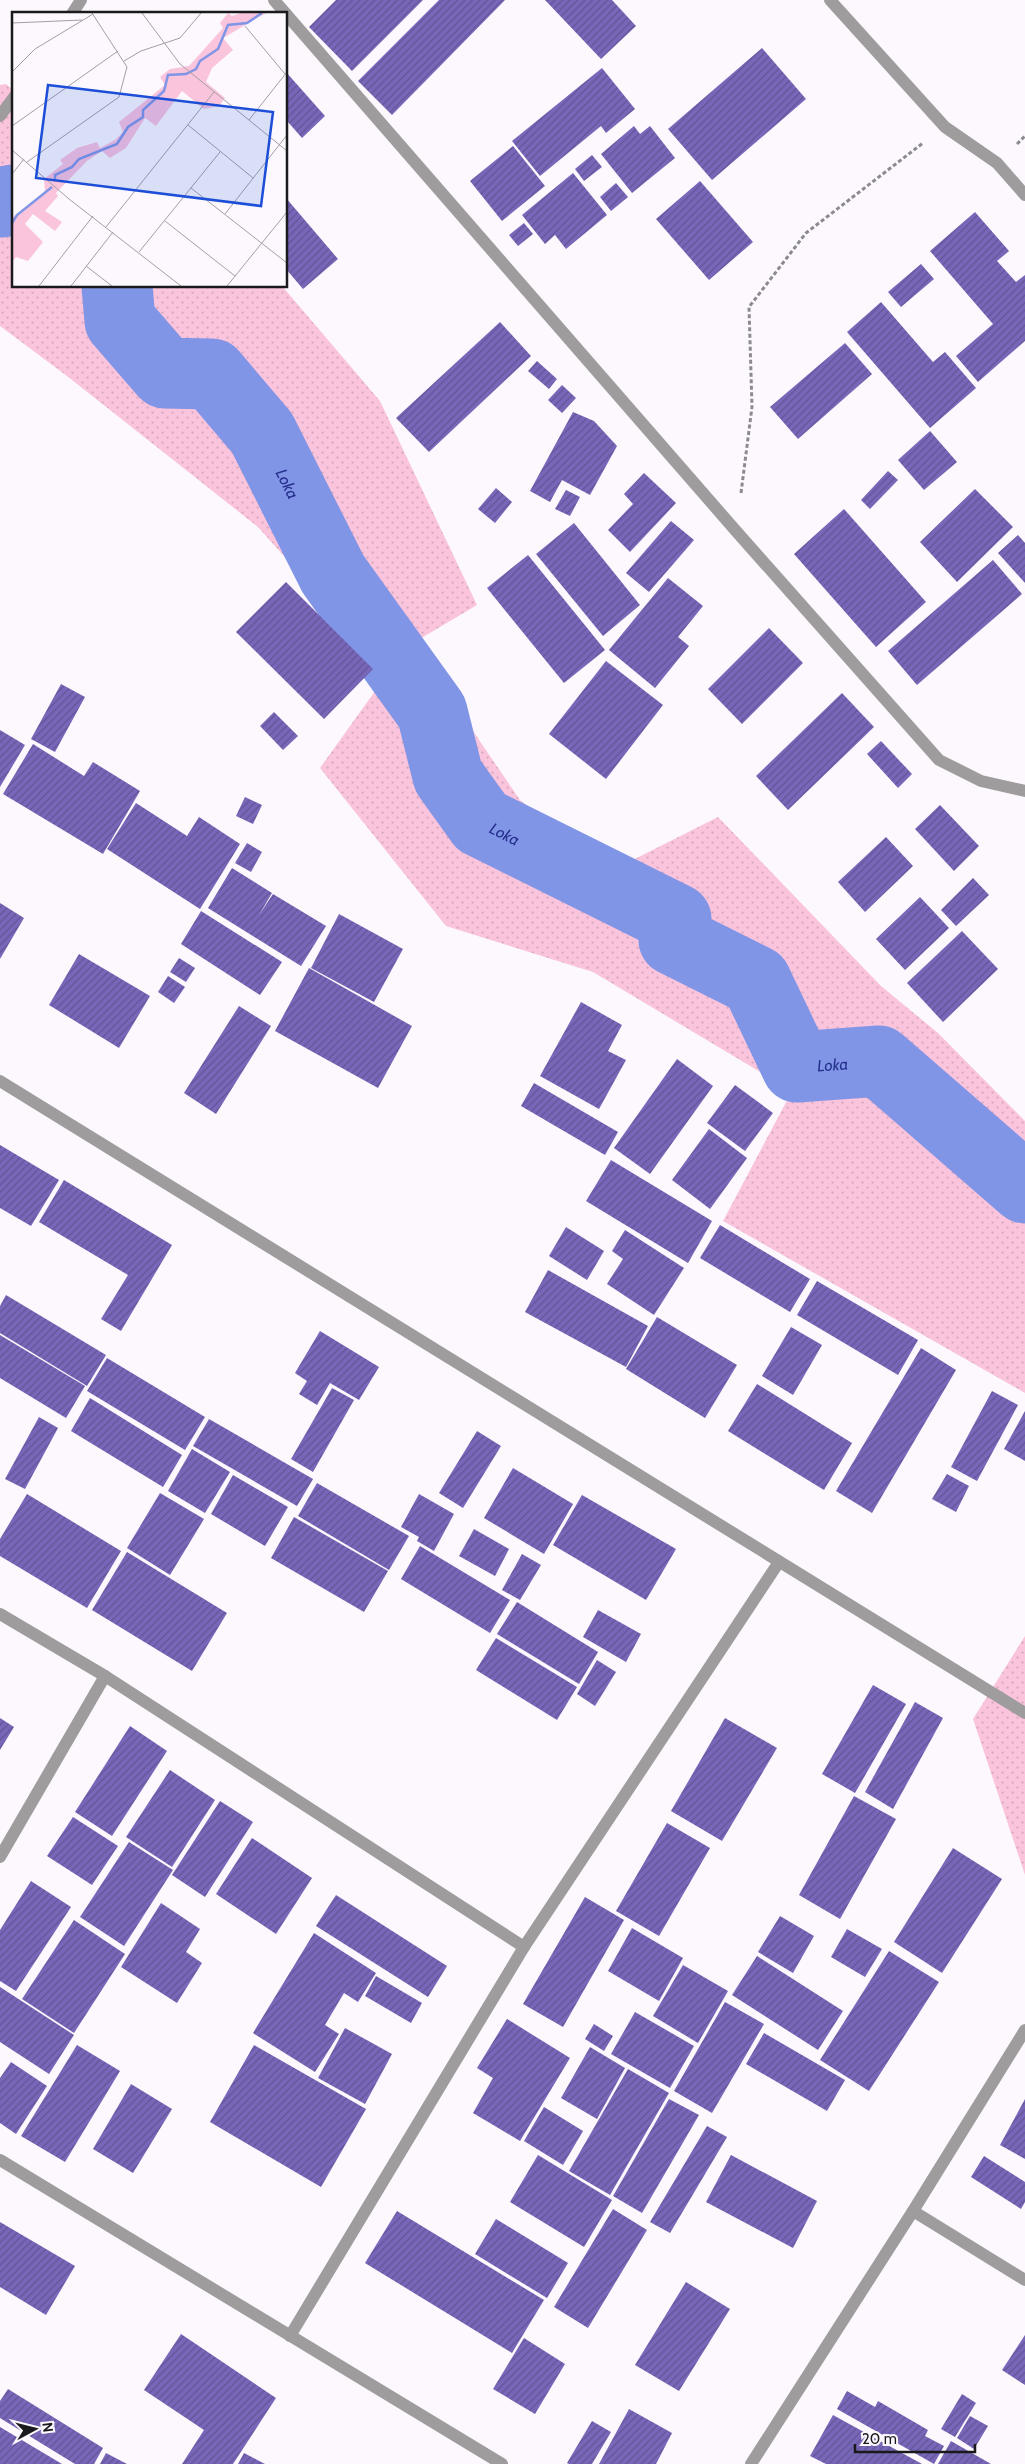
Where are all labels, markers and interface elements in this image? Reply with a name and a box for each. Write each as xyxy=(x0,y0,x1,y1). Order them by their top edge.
inset map xyxy=(12,12,288,288)
water label: Loka xyxy=(272,466,303,502)
water label: Loka xyxy=(487,818,523,849)
water label: Loka xyxy=(816,1054,849,1075)
north arrow xyxy=(10,2404,60,2454)
text: N xyxy=(38,2421,57,2433)
scale bar xyxy=(855,2422,975,2454)
text: 20 m xyxy=(862,2430,897,2448)

